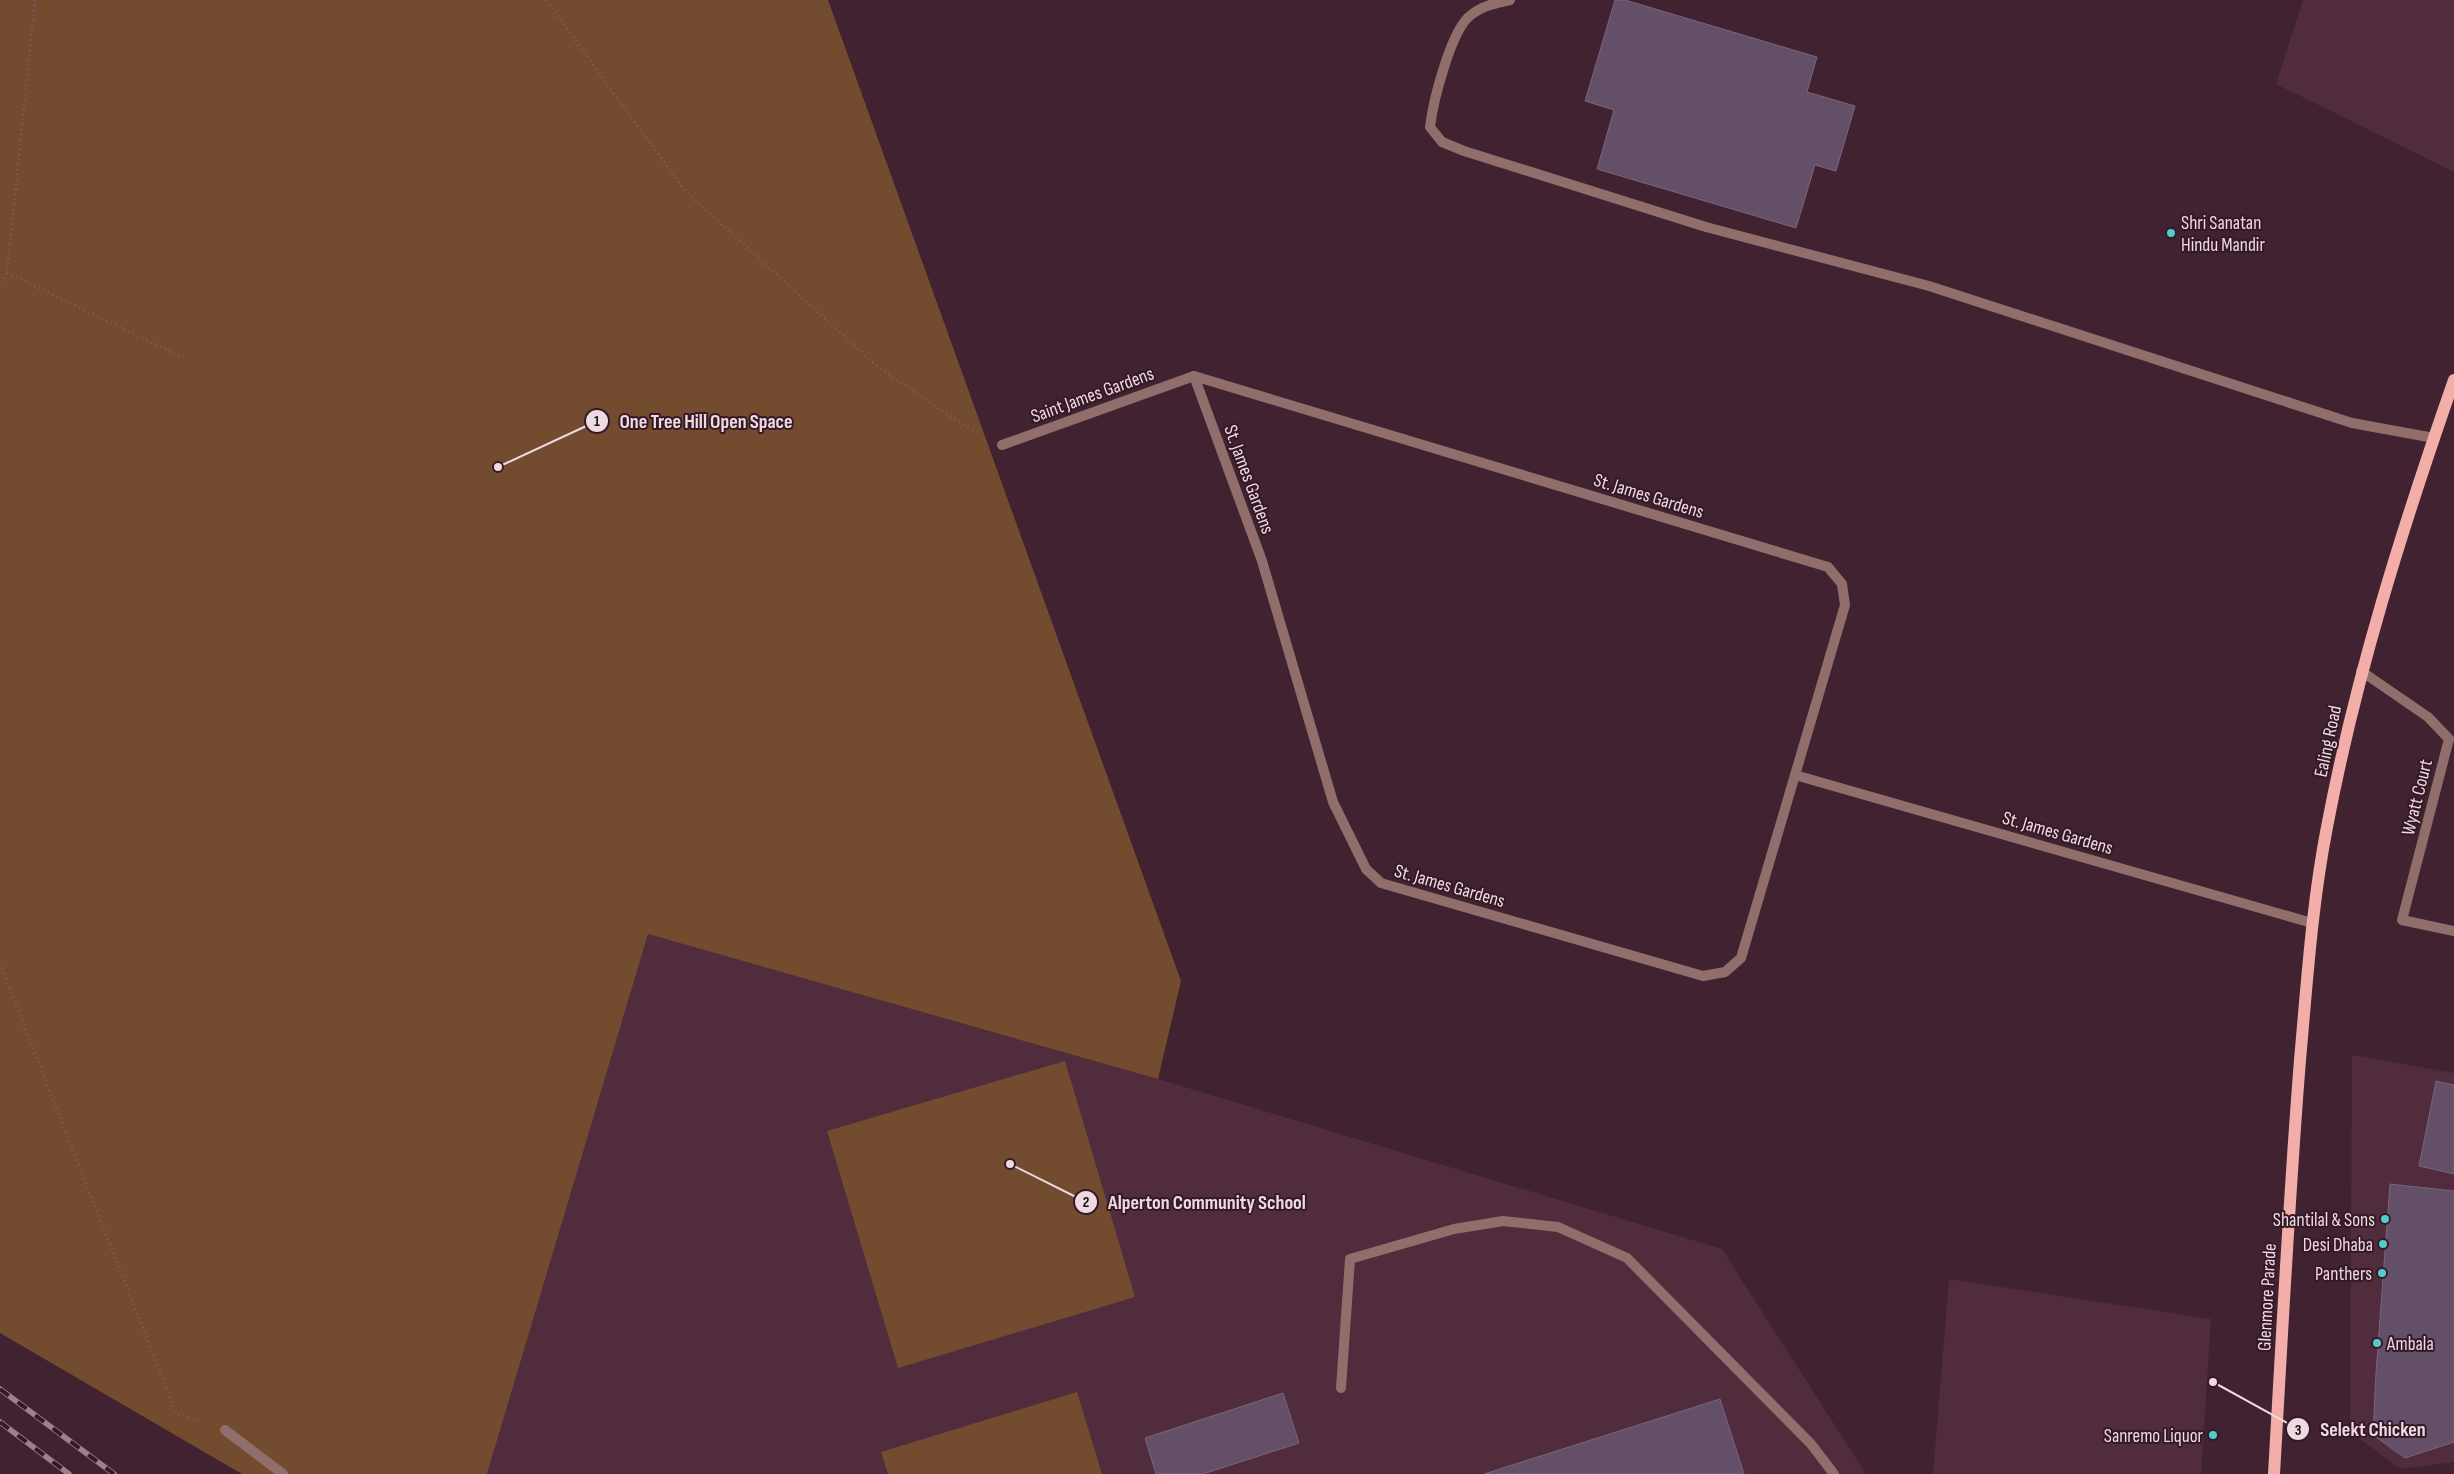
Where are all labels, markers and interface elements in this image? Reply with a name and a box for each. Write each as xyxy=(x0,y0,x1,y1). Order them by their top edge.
place label: Shri Sanatan Hindu Mandir xyxy=(2181,212,2265,257)
marker: Shri Sanatan Hindu Mandir xyxy=(2165,227,2177,239)
street label: Saint James Gardens xyxy=(1028,362,1157,428)
callout: One Tree Hill Open Space xyxy=(585,404,803,439)
text: One Tree Hill Open Space xyxy=(619,410,793,434)
text: 1 xyxy=(594,412,600,431)
street label: St. James Gardens xyxy=(1218,422,1279,537)
street label: St. James Gardens xyxy=(1591,469,1707,524)
street label: Ealing Road xyxy=(2310,703,2347,779)
street label: Wyatt Court xyxy=(2397,757,2438,838)
street label: St. James Gardens xyxy=(2000,807,2116,860)
street label: St. James Gardens xyxy=(1392,860,1508,913)
callout: Alperton Community School xyxy=(1073,1184,1316,1219)
text: Alperton Community School xyxy=(1107,1191,1306,1215)
text: 2 xyxy=(1083,1193,1089,1212)
place label: Shantilal & Sons xyxy=(2273,1209,2375,1232)
marker: Shantilal & Sons xyxy=(2379,1213,2391,1225)
place label: Desi Dhaba xyxy=(2303,1234,2373,1257)
marker: Desi Dhaba xyxy=(2377,1238,2389,1250)
street label: Glenmore Parade xyxy=(2253,1243,2282,1352)
place label: Panthers xyxy=(2315,1263,2372,1286)
marker: Panthers xyxy=(2376,1267,2388,1279)
place label: Ambala xyxy=(2386,1333,2434,1356)
marker: Ambala xyxy=(2371,1337,2383,1349)
callout: Selekt Chicken xyxy=(2285,1412,2436,1447)
text: Selekt Chicken xyxy=(2320,1418,2426,1442)
text: 3 xyxy=(2295,1421,2302,1440)
place label: Sanremo Liquor xyxy=(2104,1425,2204,1448)
marker: Sanremo Liquor xyxy=(2207,1429,2219,1441)

